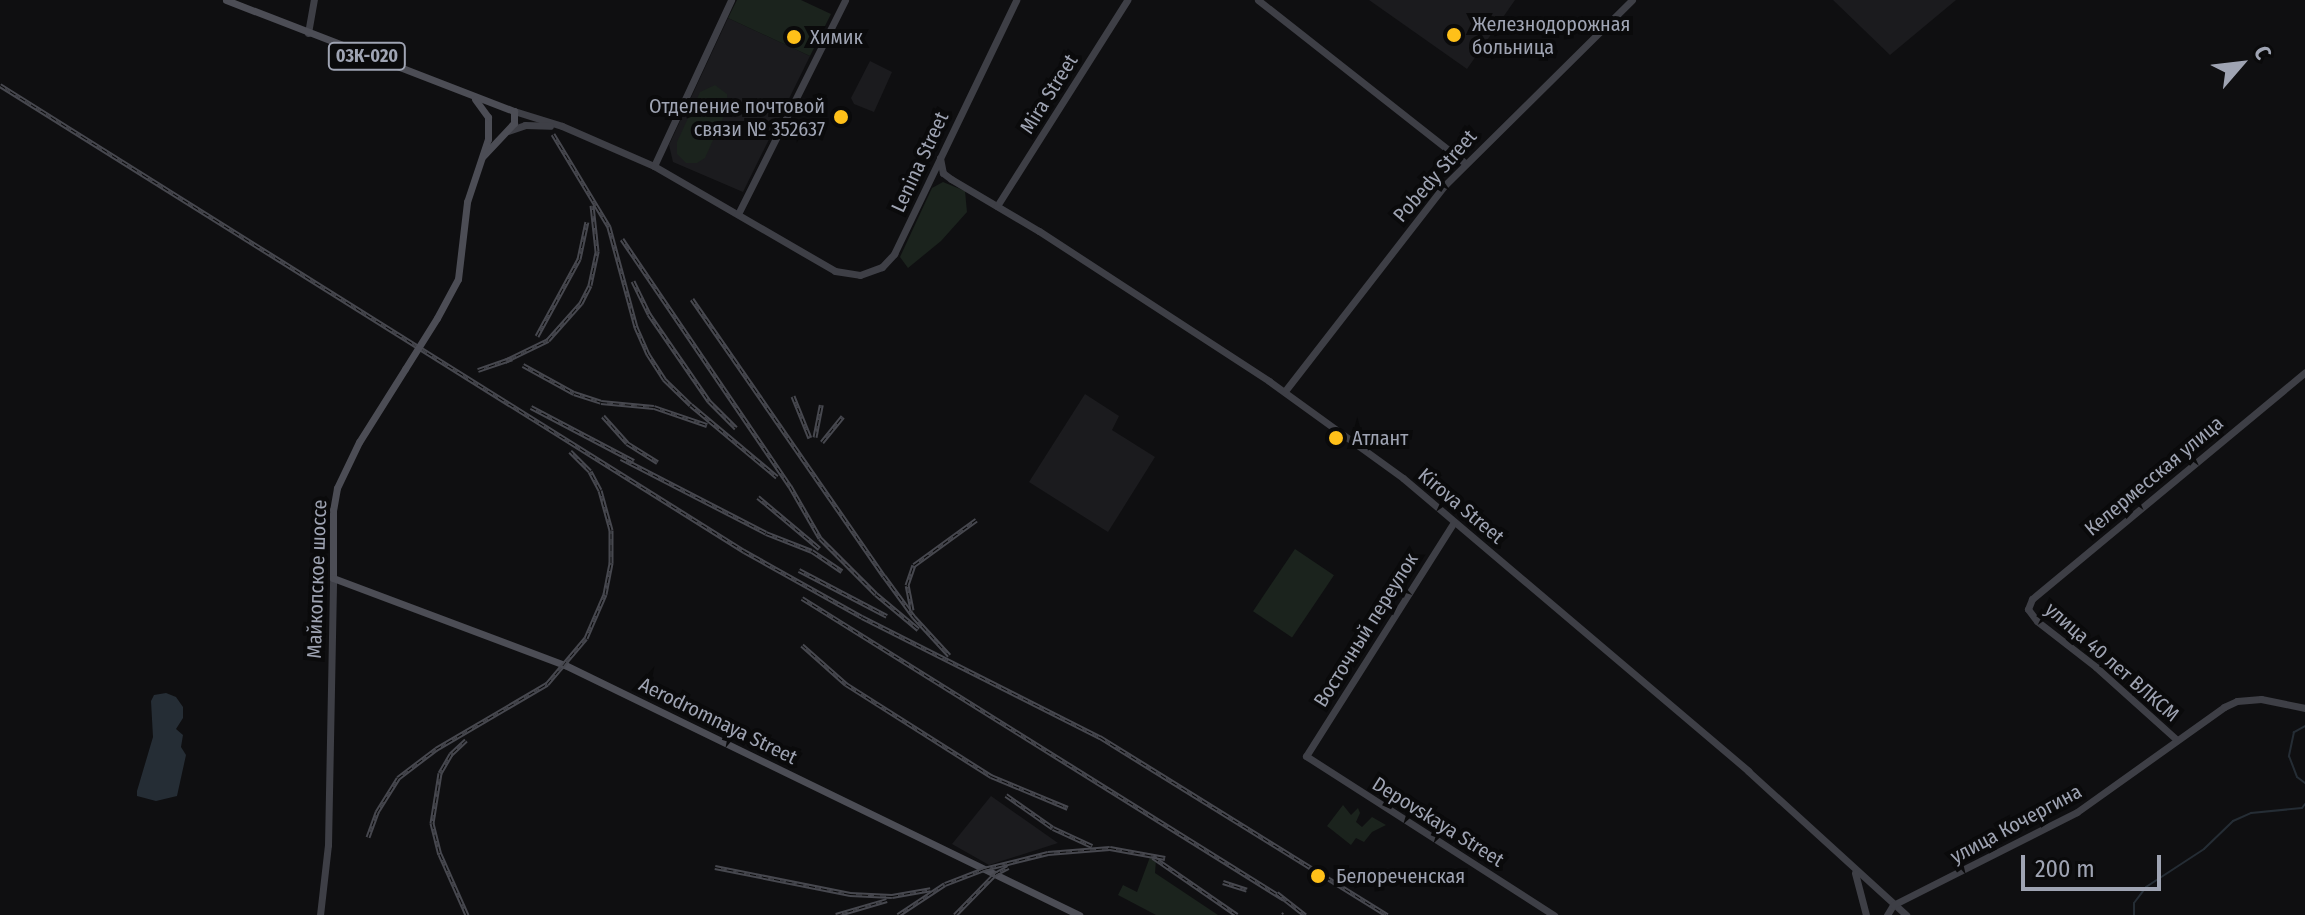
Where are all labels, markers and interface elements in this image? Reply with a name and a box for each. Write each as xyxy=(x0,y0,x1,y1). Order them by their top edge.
place label: Железнодорожная больница xyxy=(1472,12,1630,59)
marker: Железнодорожная больница xyxy=(1443,24,1465,46)
north arrow xyxy=(2201,24,2281,104)
place label: Химик xyxy=(810,25,863,49)
marker: Химик xyxy=(785,28,803,46)
text: С xyxy=(2248,41,2277,64)
road number: 03К-020 xyxy=(327,42,407,70)
street label: Mira Street xyxy=(1015,50,1083,138)
place label: Отделение почтовой связи № 352637 xyxy=(649,94,825,141)
marker: Отделение почтовой связи № 352637 xyxy=(832,108,850,126)
street label: Lenina Street xyxy=(886,108,954,216)
street label: Pobedy Street xyxy=(1388,125,1482,227)
street label: Келермесская улица xyxy=(2080,411,2228,541)
place label: Атлант xyxy=(1352,426,1408,450)
marker: Атлант xyxy=(1327,429,1345,447)
street label: Kirova Street xyxy=(1413,463,1509,549)
street label: Майкопское шоссе xyxy=(302,499,332,659)
street label: Восточный переулок xyxy=(1309,548,1423,712)
street label: улица 40 лет ВЛКСМ xyxy=(2040,597,2184,727)
street label: Aerodromnaya Street xyxy=(635,672,801,770)
street label: Depovskaya Street xyxy=(1368,772,1508,872)
street label: улица Кочергина xyxy=(1946,779,2086,869)
scale bar xyxy=(2025,839,2165,889)
text: 200 m xyxy=(2035,855,2095,883)
place label: Белореченская xyxy=(1336,864,1465,888)
marker: Белореченская xyxy=(1307,865,1329,887)

